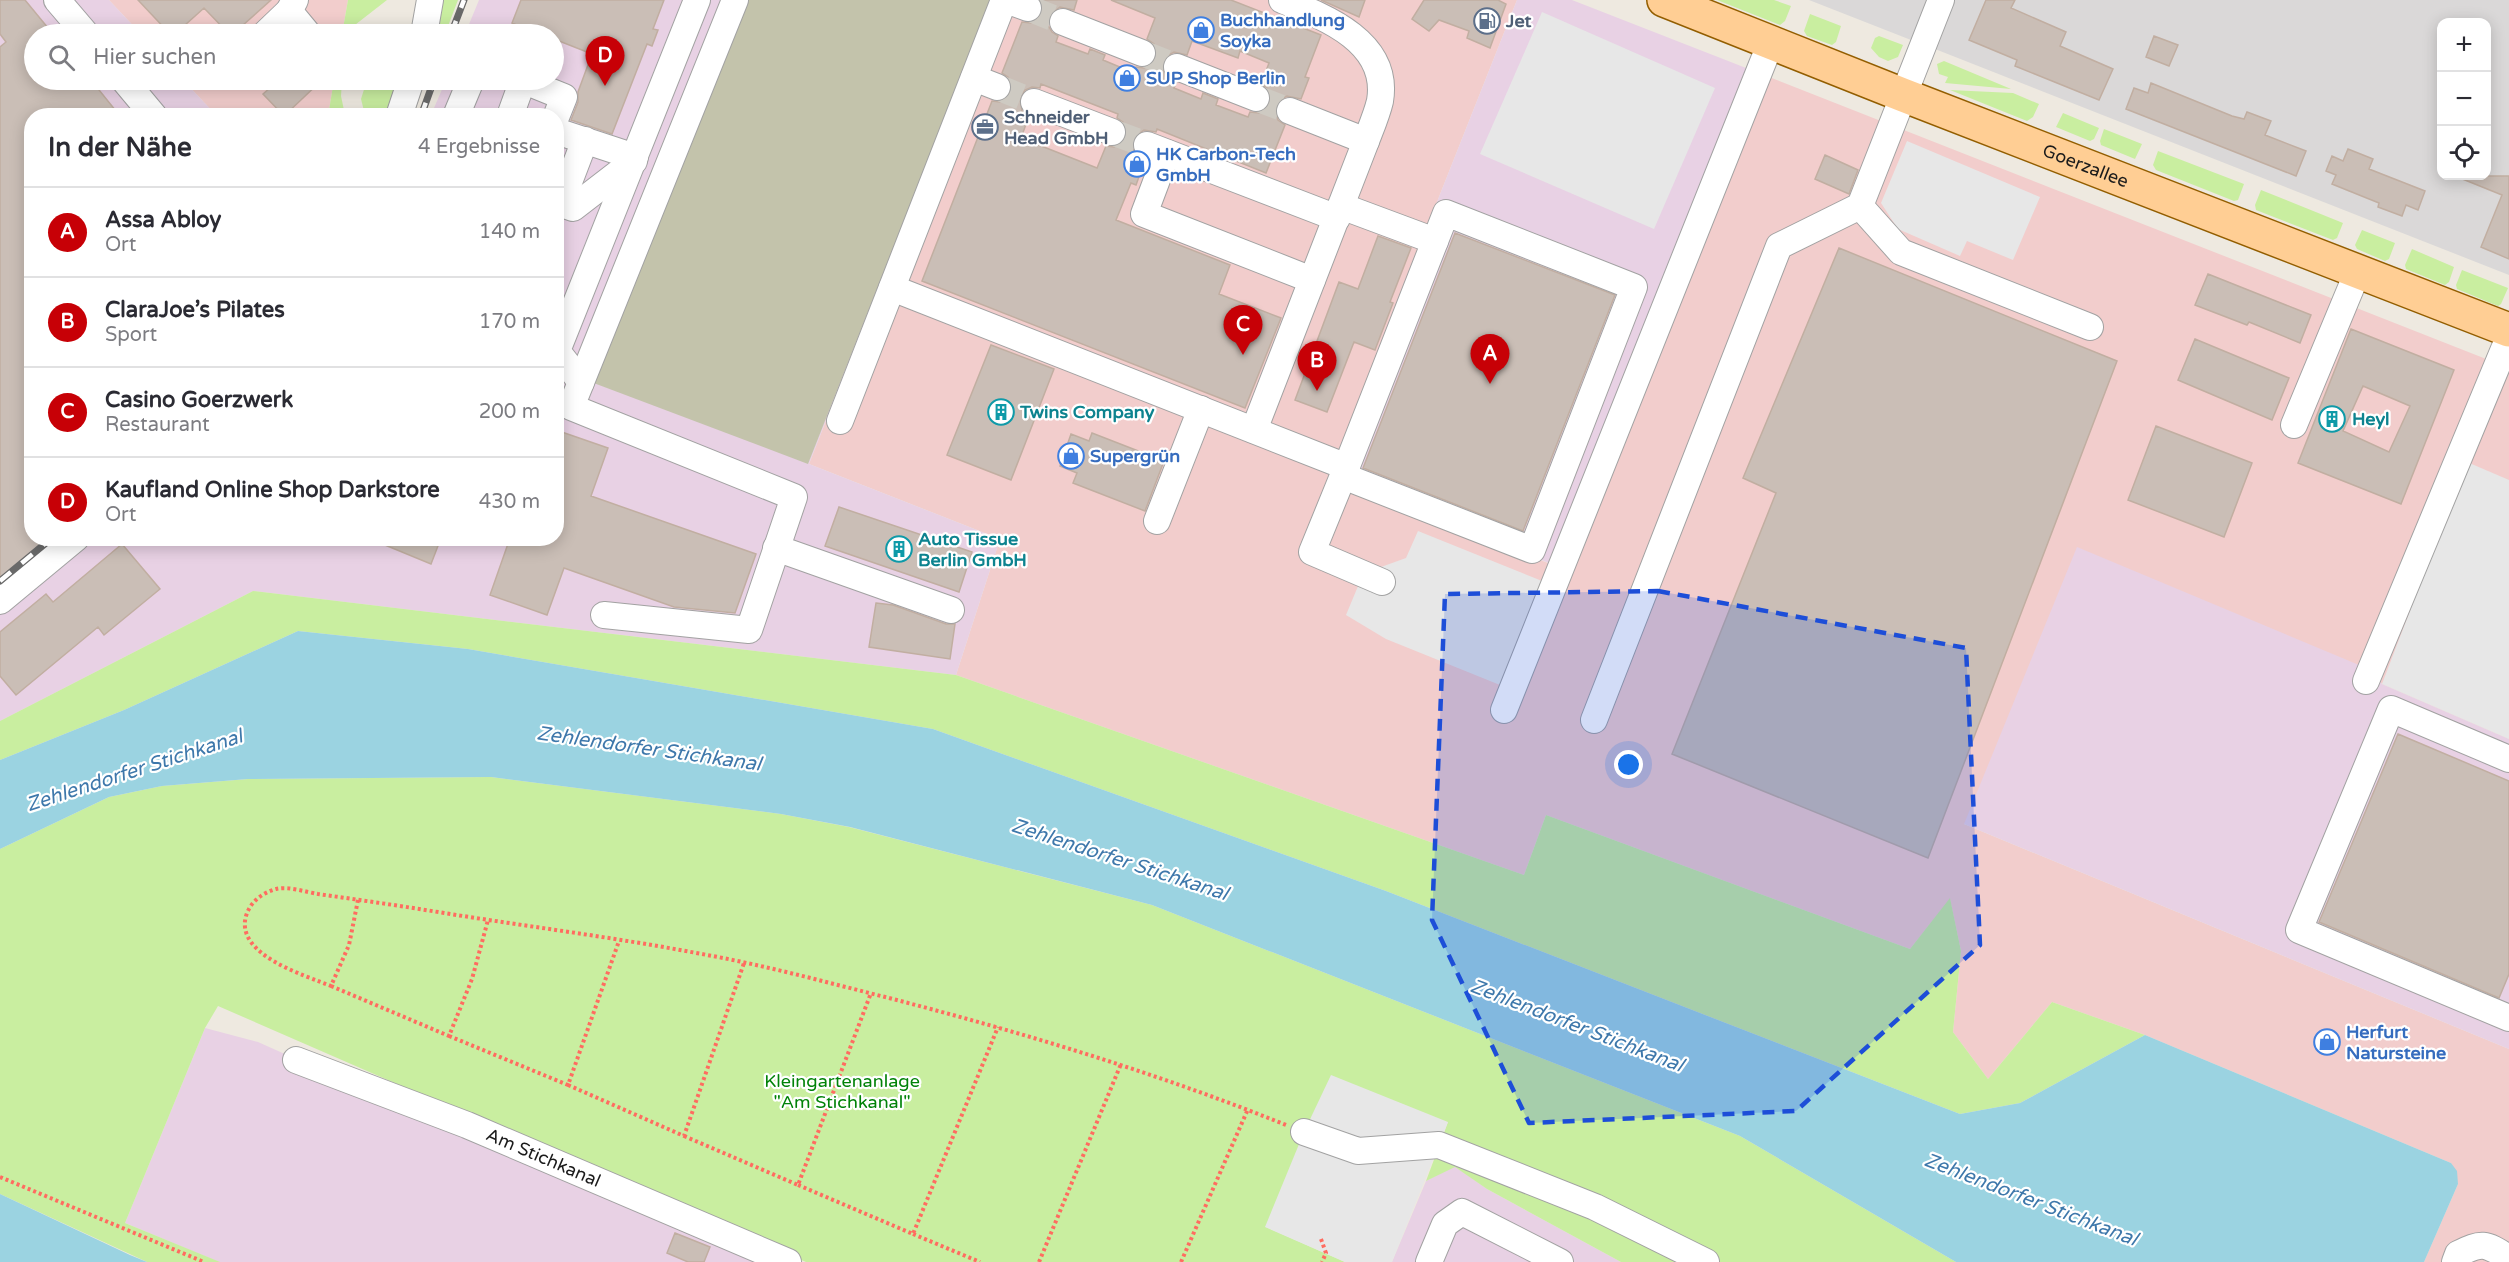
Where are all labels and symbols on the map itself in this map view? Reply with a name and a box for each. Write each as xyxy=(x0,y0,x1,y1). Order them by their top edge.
fuel station icon: Jet xyxy=(1472,6,1502,36)
place label: Buchhandlung Soyka xyxy=(1220,9,1345,52)
place label: Jet xyxy=(1505,10,1532,32)
shop icon: Buchhandlung Soyka xyxy=(1186,15,1216,45)
pin: D xyxy=(586,36,624,86)
shop icon: SUP Shop Berlin xyxy=(1112,63,1142,93)
place label: SUP Shop Berlin xyxy=(1146,67,1286,89)
place label: Schneider Head GmbH xyxy=(1004,106,1109,149)
office icon: Schneider Head GmbH xyxy=(970,112,1000,142)
street label: Goerzallee xyxy=(2040,139,2132,192)
place label: HK Carbon-Tech GmbH xyxy=(1156,143,1296,186)
shop icon: HK Carbon-Tech GmbH xyxy=(1122,149,1152,179)
pin: C xyxy=(1224,306,1262,355)
pin: A xyxy=(1470,334,1510,384)
pin: B xyxy=(1298,342,1336,391)
building icon: Twins Company xyxy=(986,397,1016,427)
place label: Twins Company xyxy=(1019,401,1155,423)
building icon: Heyl xyxy=(2317,404,2347,434)
place label: Heyl xyxy=(2352,408,2390,430)
shop icon: Supergrün xyxy=(1056,441,1086,471)
place label: Supergrün xyxy=(1090,445,1180,467)
place label: Auto Tissue Berlin GmbH xyxy=(918,528,1027,571)
building icon: Auto Tissue Berlin GmbH xyxy=(884,534,914,564)
water label: Zehlendorfer Stichkanal xyxy=(535,721,764,777)
water label: Zehlendorfer Stichkanal xyxy=(23,724,247,817)
your location xyxy=(1614,750,1643,779)
water label: Zehlendorfer Stichkanal xyxy=(1008,814,1233,907)
water label: Zehlendorfer Stichkanal xyxy=(1467,974,1688,1078)
place label: Herfurt Natursteine xyxy=(2346,1021,2446,1064)
shop icon: Herfurt Natursteine xyxy=(2312,1027,2342,1057)
park label: Kleingartenanlage "Am Stichkanal" xyxy=(764,1070,920,1113)
street label: Am Stichkanal xyxy=(483,1123,604,1192)
water label: Zehlendorfer Stichkanal xyxy=(1921,1148,2142,1252)

